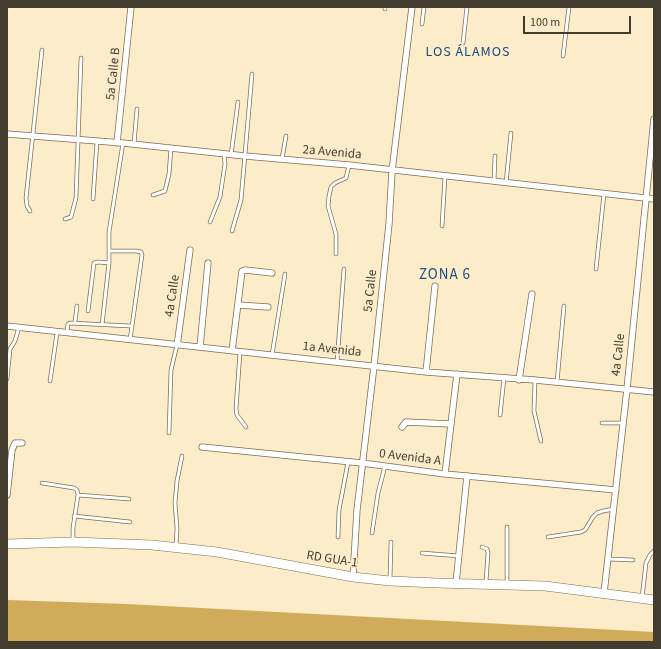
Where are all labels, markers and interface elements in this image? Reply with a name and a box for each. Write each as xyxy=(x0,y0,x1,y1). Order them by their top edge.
scale bar xyxy=(525,8,633,34)
text: 100 m xyxy=(530,14,560,31)
district label: LOS ÁLAMOS xyxy=(425,45,511,61)
street label: 5a Calle B xyxy=(103,47,125,101)
street label: 2a Avenida xyxy=(302,143,362,163)
district label: ZONA 6 xyxy=(419,267,471,285)
street label: 5a Calle xyxy=(361,269,381,313)
street label: 4a Calle xyxy=(162,274,184,318)
street label: 4a Calle xyxy=(609,333,629,377)
street label: 1a Avenida xyxy=(302,339,362,361)
street label: 0 Avenida A xyxy=(378,446,442,470)
street label: RD GUA-1 xyxy=(305,548,359,572)

